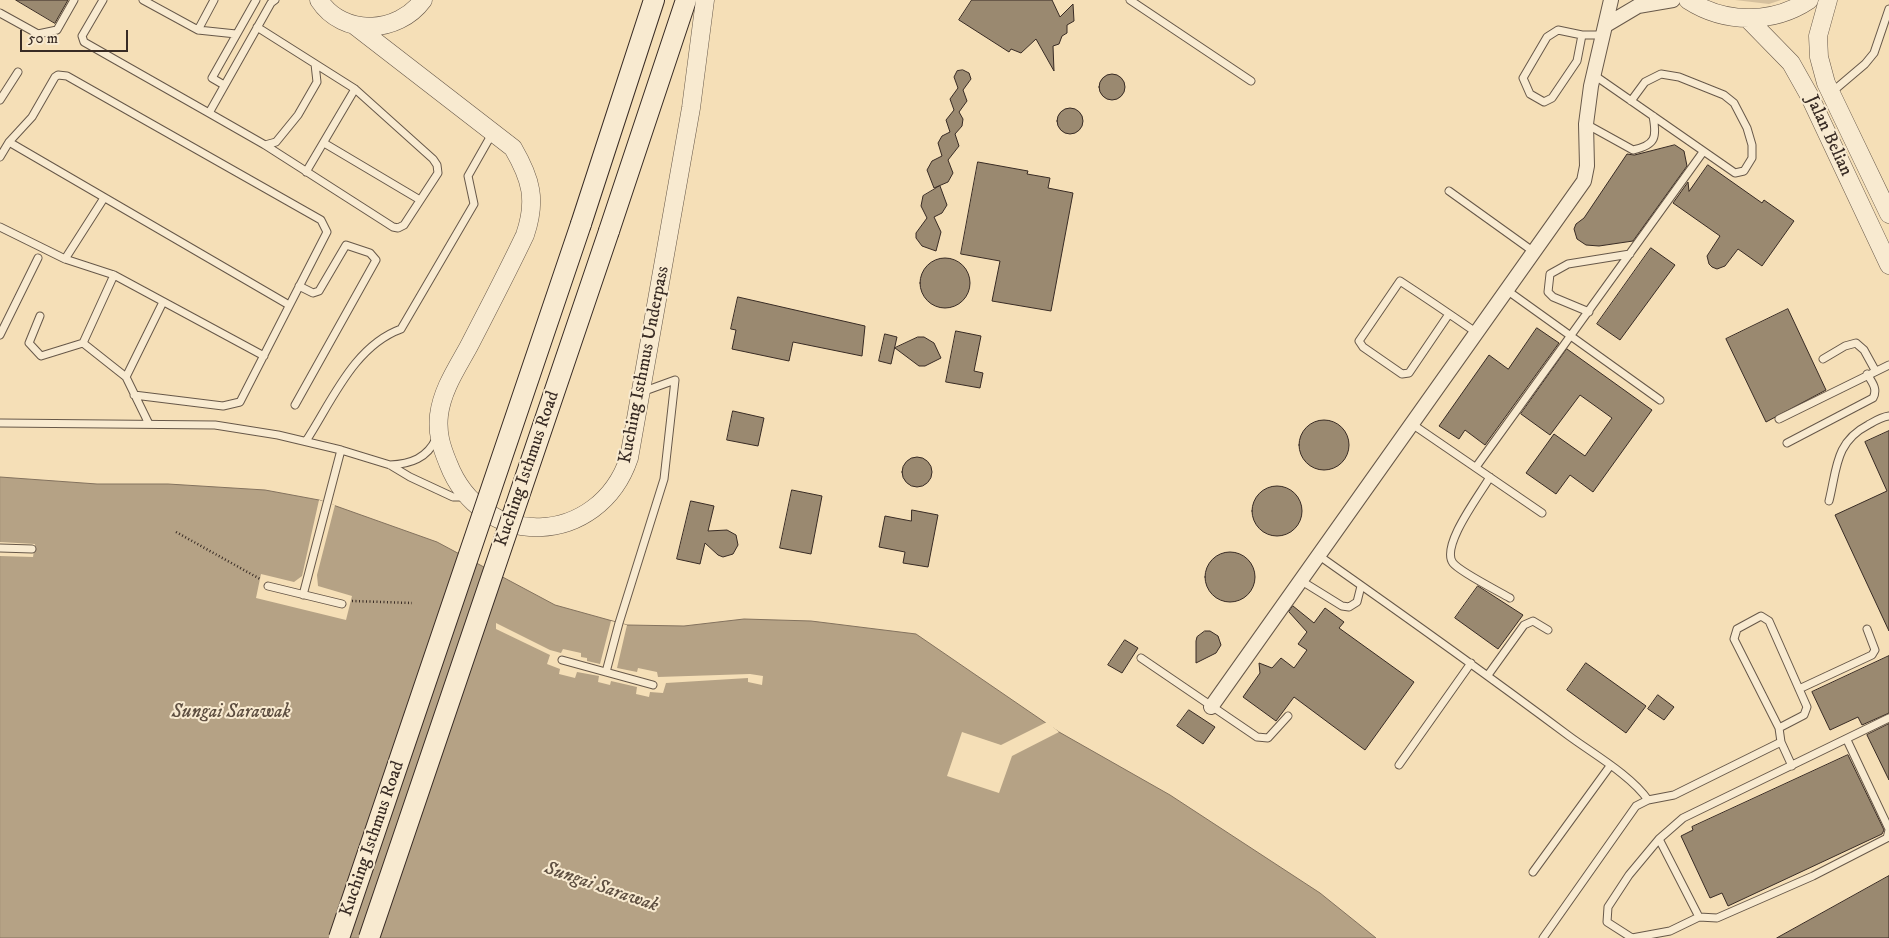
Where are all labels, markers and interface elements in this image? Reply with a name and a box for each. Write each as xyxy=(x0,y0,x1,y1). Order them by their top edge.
scale bar xyxy=(22,20,130,52)
text: 50 m xyxy=(28,29,58,48)
street label: Jalan Belian xyxy=(1800,92,1856,180)
street label: Kuching Isthmus Underpass xyxy=(615,265,675,465)
street label: Kuching Isthmus Road xyxy=(491,388,565,550)
water label: Sungai Sarawak xyxy=(171,702,291,724)
street label: Kuching Isthmus Road xyxy=(336,758,410,920)
water label: Sungai Sarawak xyxy=(541,858,661,918)

